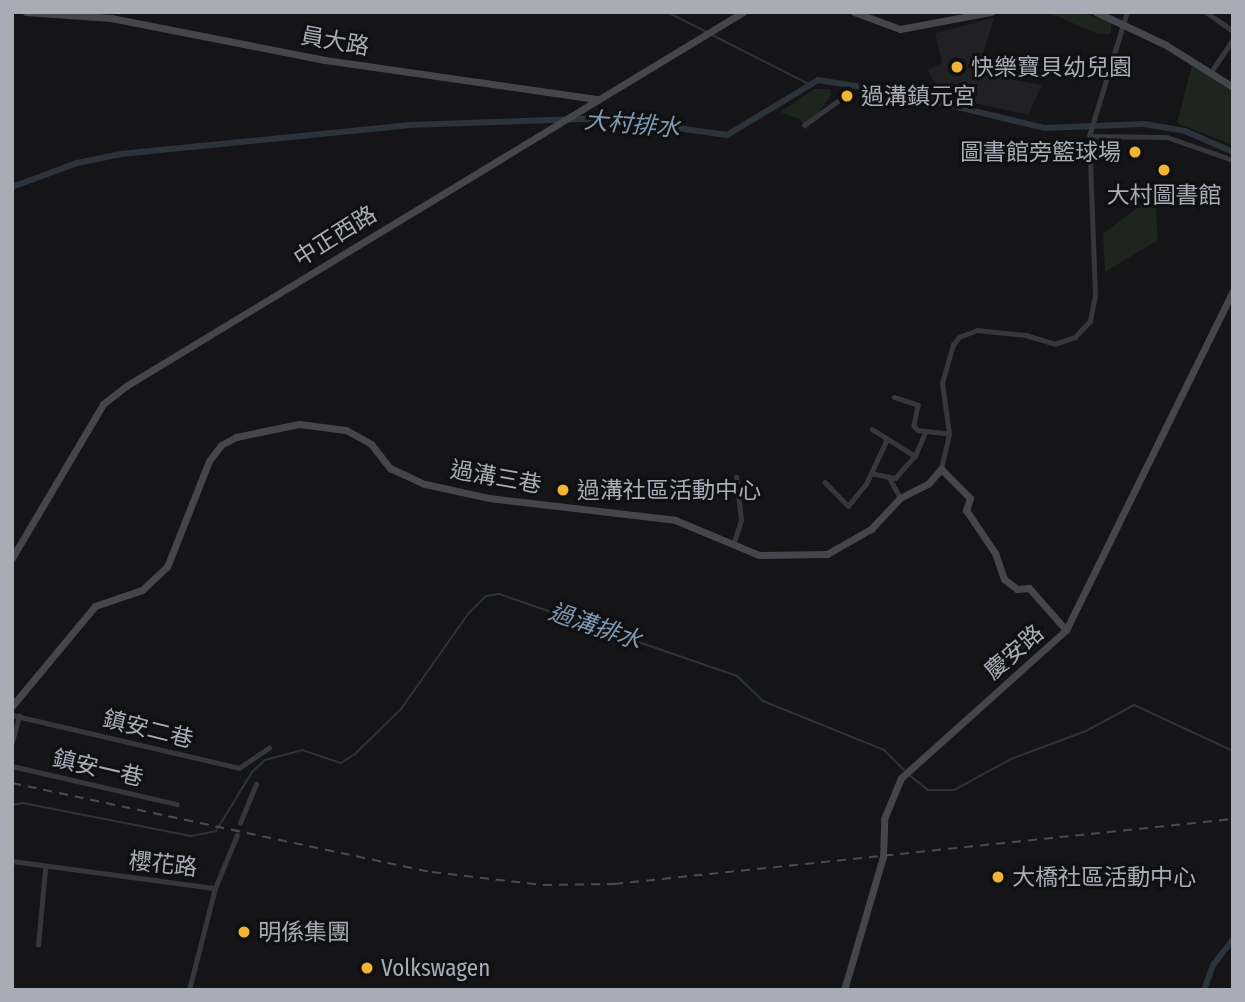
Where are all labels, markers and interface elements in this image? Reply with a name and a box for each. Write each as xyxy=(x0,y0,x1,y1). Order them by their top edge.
street label: 員大路 xyxy=(299,21,371,61)
place label: 快樂寶貝幼兒園 xyxy=(971,53,1132,81)
marker: 快樂寶貝幼兒園 xyxy=(949,59,965,75)
place label: 過溝鎮元宮 xyxy=(861,82,976,110)
marker: 過溝鎮元宮 xyxy=(839,88,855,104)
water label: 大村排水 xyxy=(583,106,681,144)
place label: 圖書館旁籃球場 xyxy=(960,138,1121,166)
marker: 圖書館旁籃球場 xyxy=(1127,144,1143,160)
marker: 大村圖書館 xyxy=(1156,162,1172,178)
place label: 大村圖書館 xyxy=(1107,181,1221,209)
street label: 中正西路 xyxy=(289,200,381,272)
street label: 過溝三巷 xyxy=(448,455,544,499)
place label: 過溝社區活動中心 xyxy=(577,476,761,504)
marker: 過溝社區活動中心 xyxy=(555,482,571,498)
water label: 過溝排水 xyxy=(545,598,645,656)
street label: 慶安路 xyxy=(979,619,1049,685)
street label: 鎮安二巷 xyxy=(100,704,196,754)
street label: 鎮安一巷 xyxy=(50,744,146,792)
street label: 櫻花路 xyxy=(127,847,199,881)
place label: 大橋社區活動中心 xyxy=(1012,863,1196,891)
marker: 大橋社區活動中心 xyxy=(990,869,1006,885)
place label: 明係集團 xyxy=(258,918,350,946)
marker: 明係集團 xyxy=(236,924,252,940)
place label: Volkswagen xyxy=(381,954,490,982)
marker: Volkswagen xyxy=(359,960,375,976)

